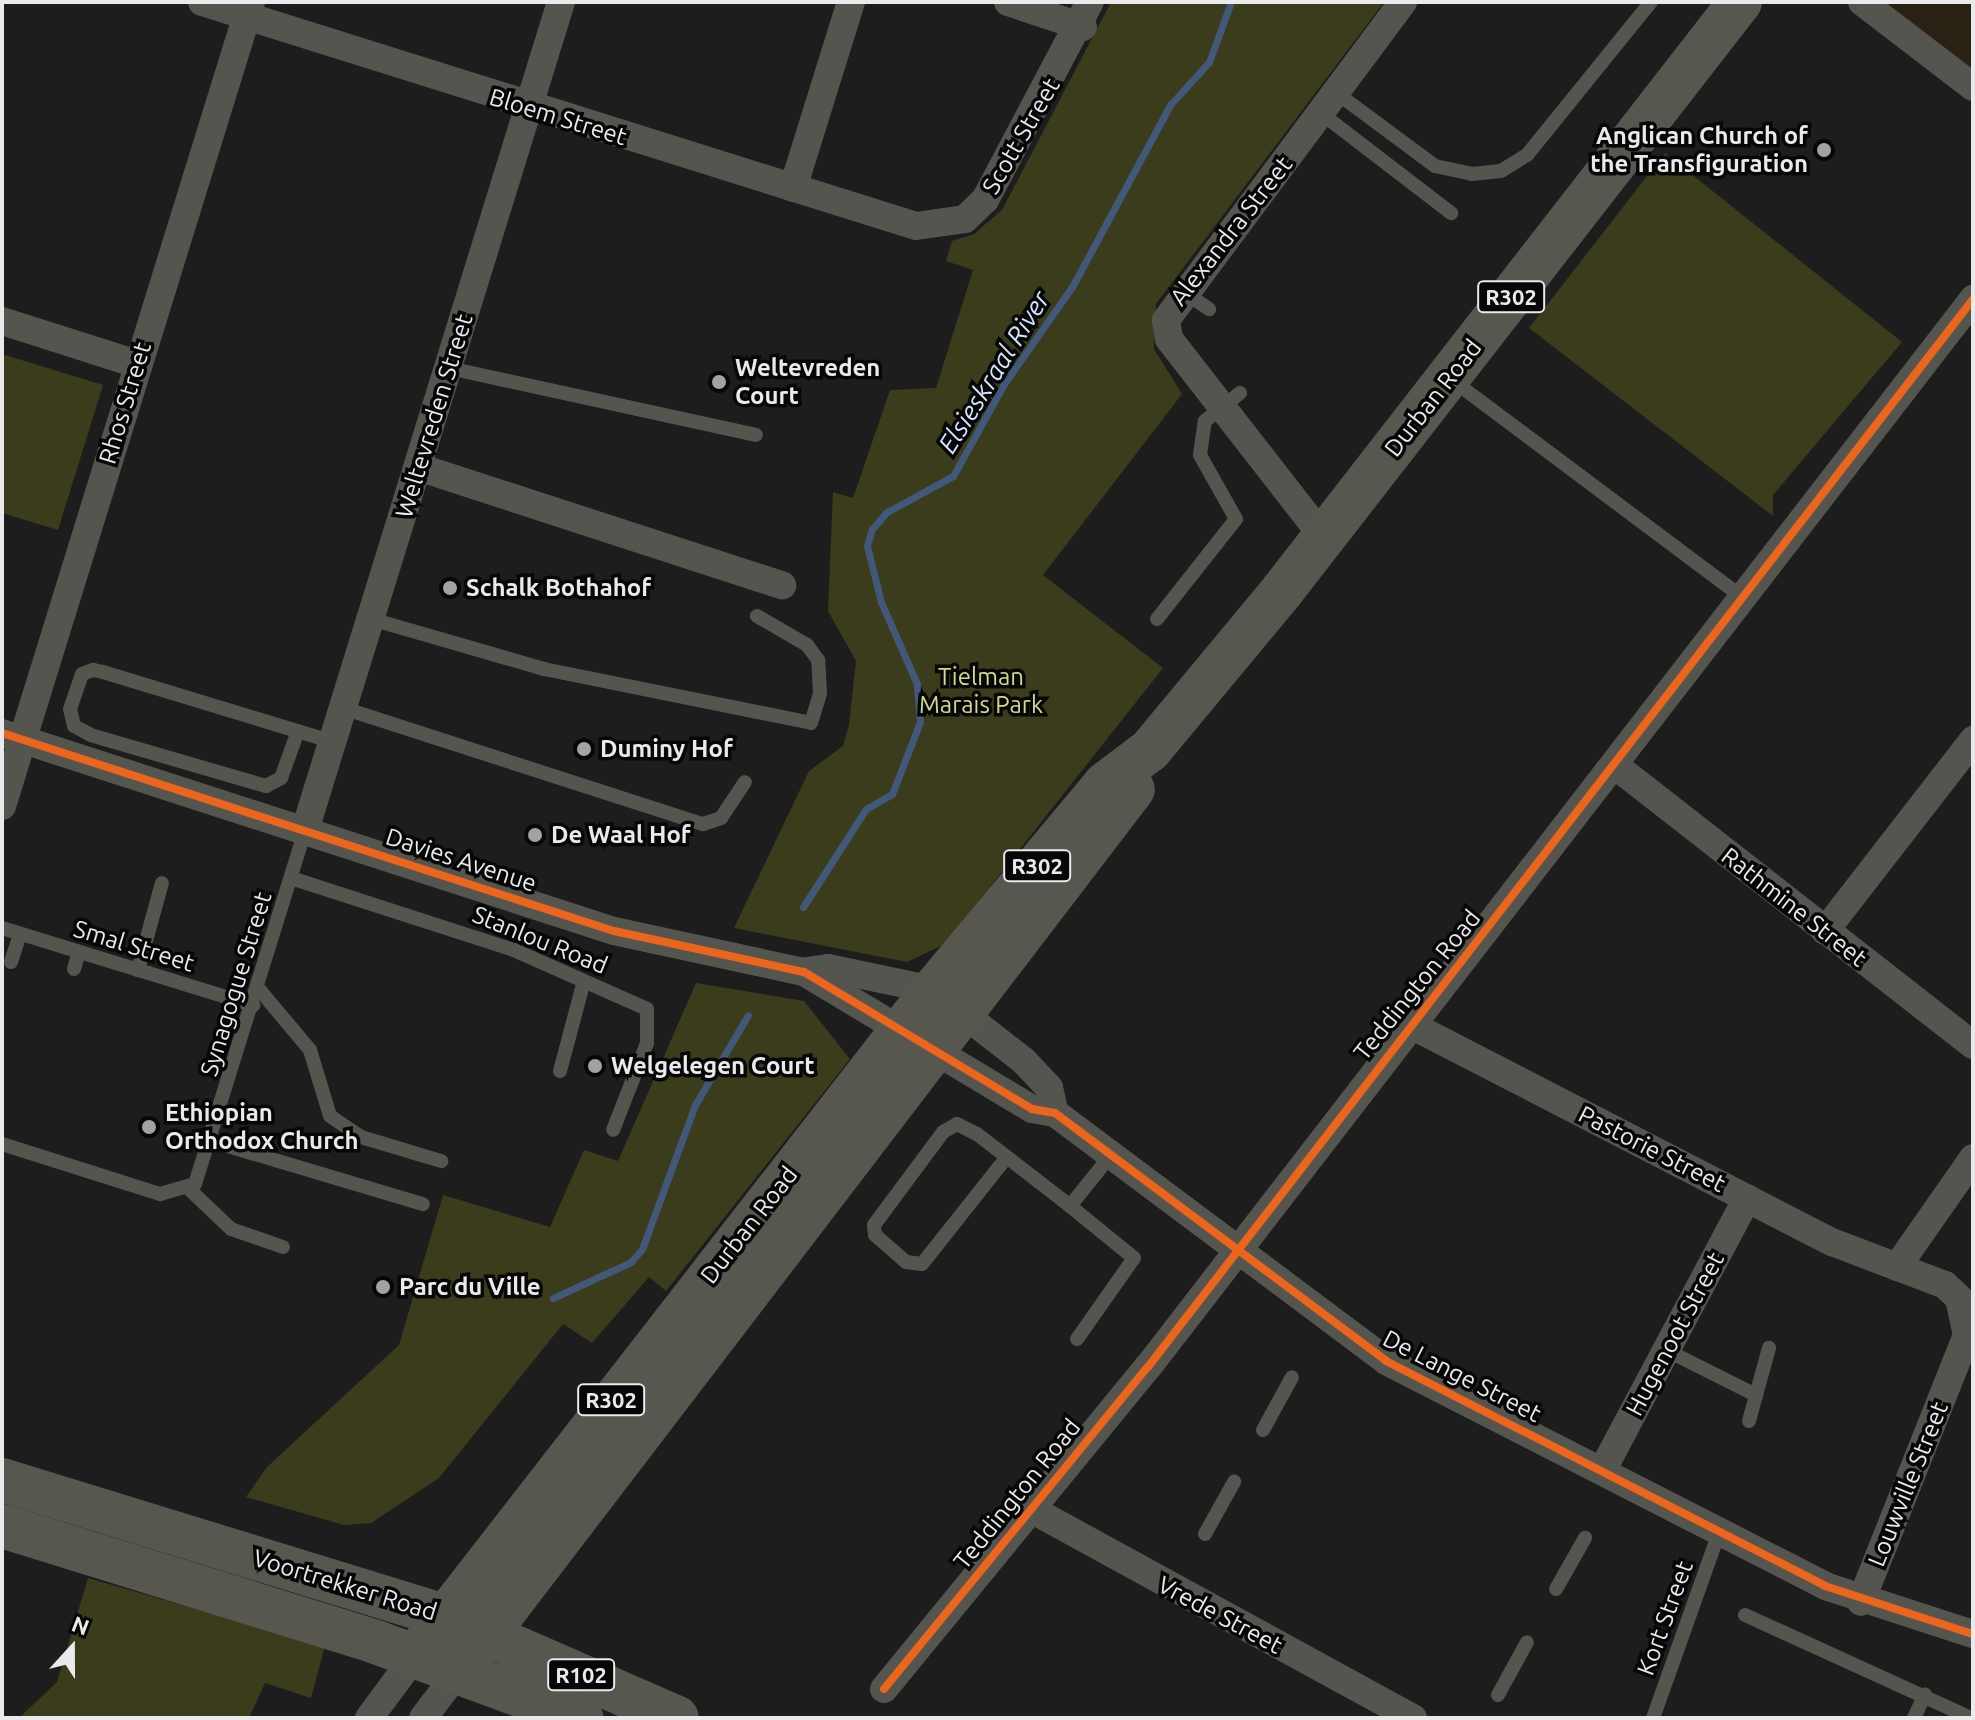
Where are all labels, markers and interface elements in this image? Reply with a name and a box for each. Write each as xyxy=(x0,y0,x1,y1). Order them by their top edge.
street label: Scott Street xyxy=(976,73,1066,199)
street label: Bloem Street xyxy=(486,82,630,152)
place label: Anglican Church of the Transfiguration xyxy=(1590,122,1808,178)
marker: Anglican Church of the Transfiguration xyxy=(1815,141,1833,159)
street label: Alexandra Street xyxy=(1164,151,1298,311)
road number: R302 xyxy=(1477,279,1545,315)
water label: Elsieskraal River xyxy=(932,285,1056,459)
street label: Weltevreden Street xyxy=(389,311,479,521)
street label: Durban Road xyxy=(1378,334,1488,462)
street label: Rhos Street xyxy=(93,339,157,467)
place label: Weltevreden Court xyxy=(735,354,880,410)
marker: Weltevreden Court xyxy=(710,373,728,391)
place label: Schalk Bothahof xyxy=(466,574,651,602)
marker: Schalk Bothahof xyxy=(441,579,459,597)
park label: Tielman Marais Park xyxy=(919,663,1043,719)
place label: Duminy Hof xyxy=(600,735,733,763)
marker: Duminy Hof xyxy=(575,740,593,758)
place label: De Waal Hof xyxy=(551,821,691,849)
street label: Davies Avenue xyxy=(382,822,540,898)
marker: De Waal Hof xyxy=(526,826,544,844)
street label: Rathmine Street xyxy=(1716,841,1872,973)
road number: R302 xyxy=(1003,848,1071,884)
street label: Synagogue Street xyxy=(194,888,278,1080)
street label: Stanlou Road xyxy=(468,900,612,980)
street label: Teddington Road xyxy=(1348,904,1486,1066)
street label: Smal Street xyxy=(70,914,198,978)
place label: Welgelegen Court xyxy=(611,1052,815,1080)
marker: Welgelegen Court xyxy=(586,1057,604,1075)
place label: Ethiopian Orthodox Church xyxy=(165,1099,359,1155)
street label: Pastorie Street xyxy=(1574,1100,1730,1198)
marker: Ethiopian Orthodox Church xyxy=(140,1118,158,1136)
street label: Durban Road xyxy=(694,1161,804,1289)
street label: Hugenoot Street xyxy=(1620,1247,1730,1421)
place label: Parc du Ville xyxy=(399,1273,541,1301)
marker: Parc du Ville xyxy=(374,1278,392,1296)
street label: De Lange Street xyxy=(1378,1324,1546,1428)
road number: R302 xyxy=(577,1382,645,1418)
street label: Louwville Street xyxy=(1862,1398,1954,1570)
street label: Teddington Road xyxy=(948,1413,1086,1575)
street label: Voortrekker Road xyxy=(250,1543,440,1627)
street label: Kort Street xyxy=(1631,1557,1699,1679)
street label: Vrede Street xyxy=(1153,1570,1287,1660)
north arrow xyxy=(32,1608,112,1688)
text: N xyxy=(69,1611,93,1640)
road number: R102 xyxy=(547,1657,615,1693)

